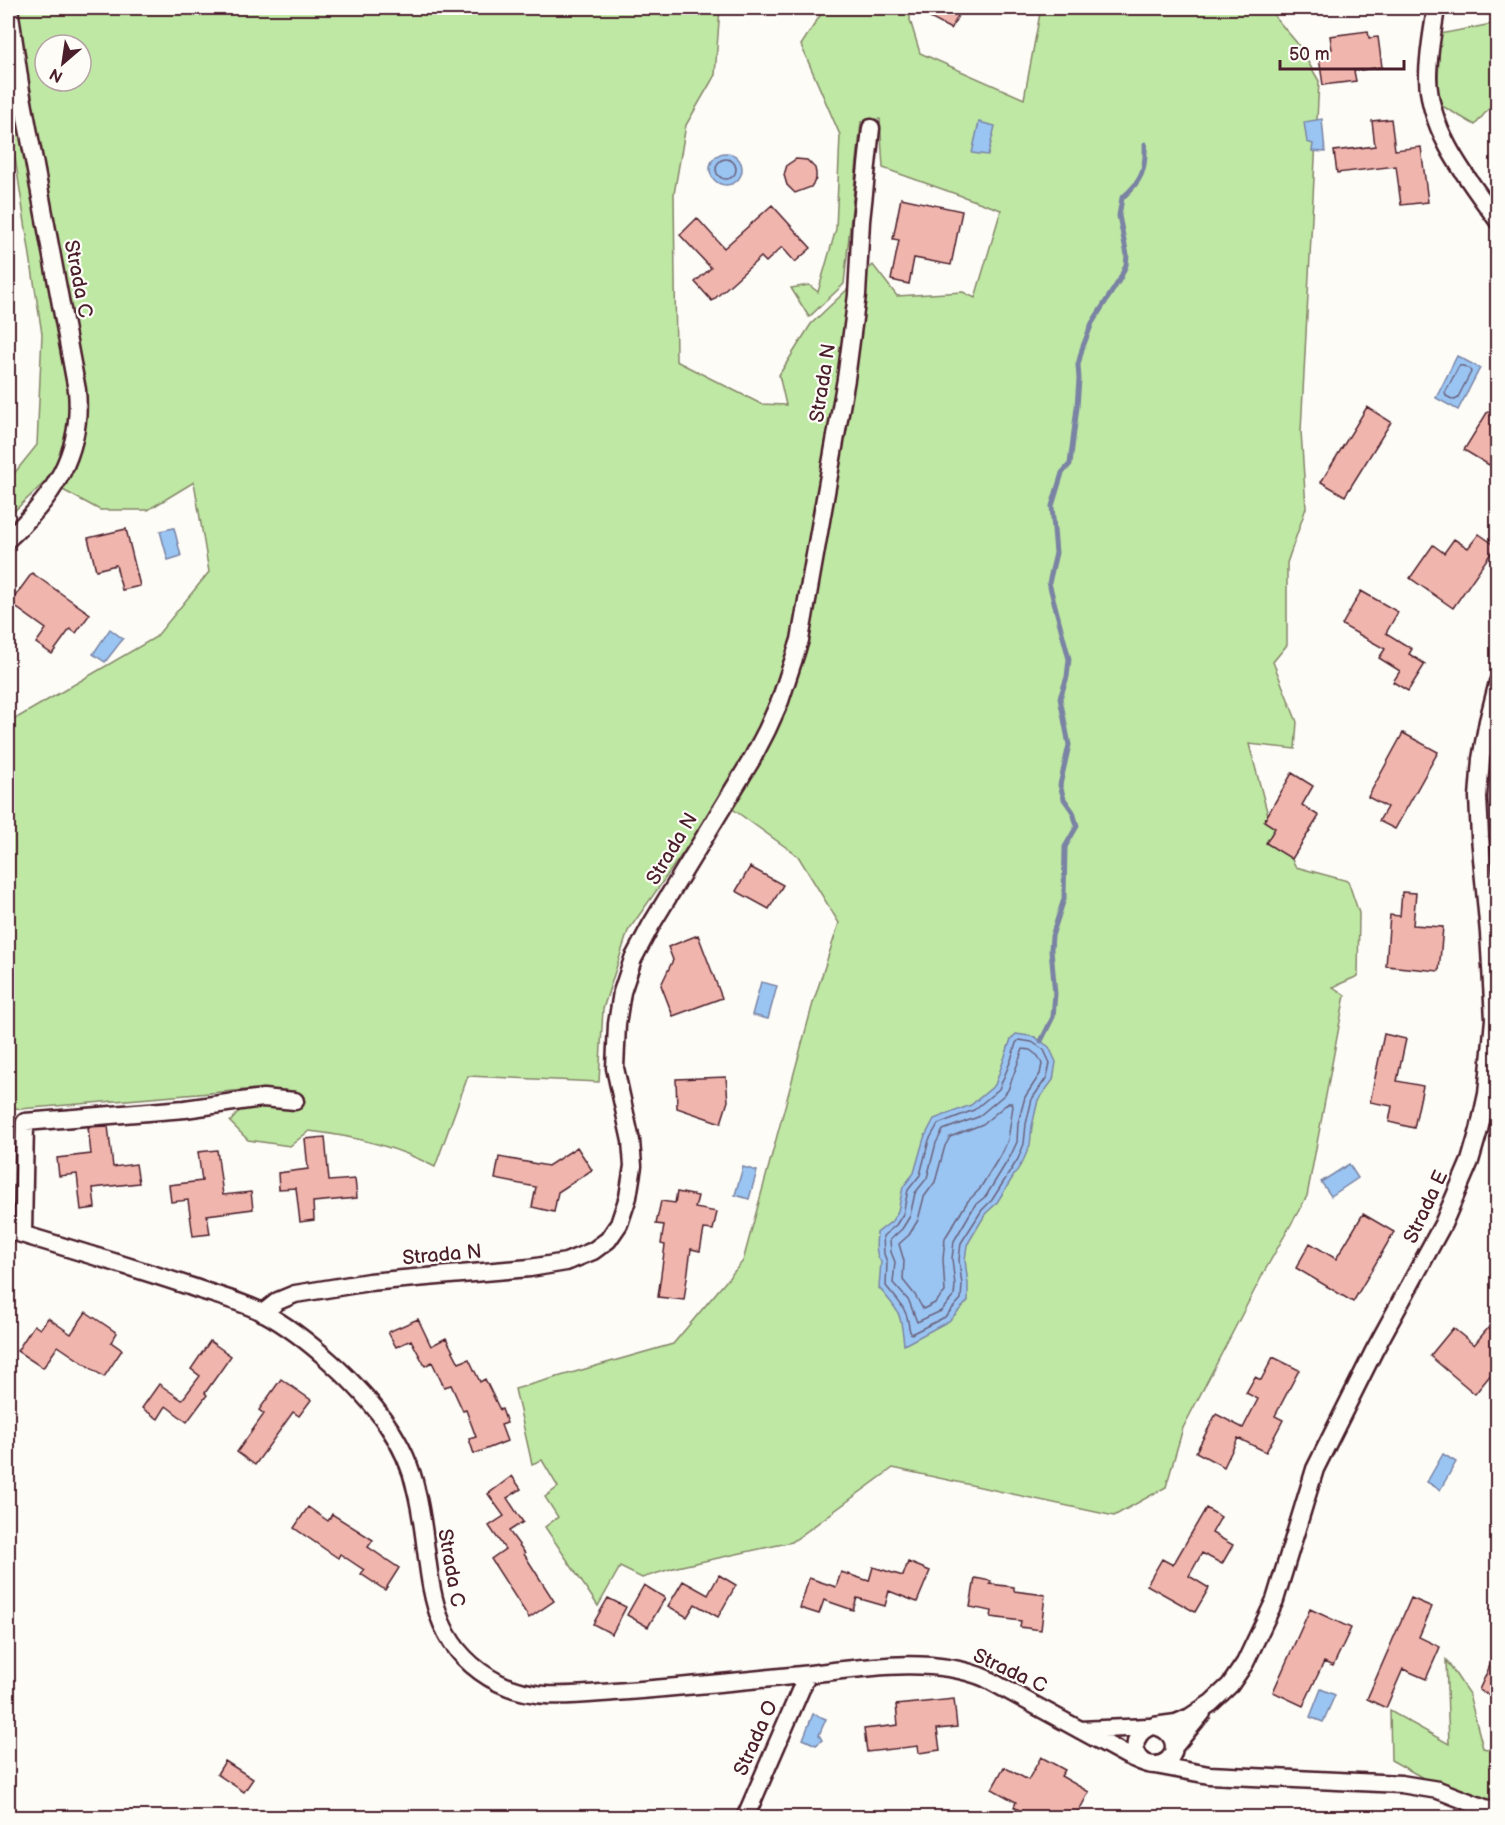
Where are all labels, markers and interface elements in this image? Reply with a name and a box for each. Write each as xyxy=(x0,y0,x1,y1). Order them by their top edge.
north arrow xyxy=(33,33,93,93)
scale bar xyxy=(1280,33,1404,71)
text: 50 m xyxy=(1289,44,1330,65)
text: N xyxy=(47,64,66,86)
street label: Strada C xyxy=(59,238,97,320)
street label: Strada N xyxy=(805,342,841,424)
street label: Strada N xyxy=(641,809,703,889)
street label: Strada E xyxy=(1399,1167,1453,1247)
street label: Strada N xyxy=(401,1240,483,1270)
street label: Strada C xyxy=(432,1527,470,1609)
street label: Strada C xyxy=(969,1643,1051,1699)
street label: Strada O xyxy=(729,1697,783,1779)

